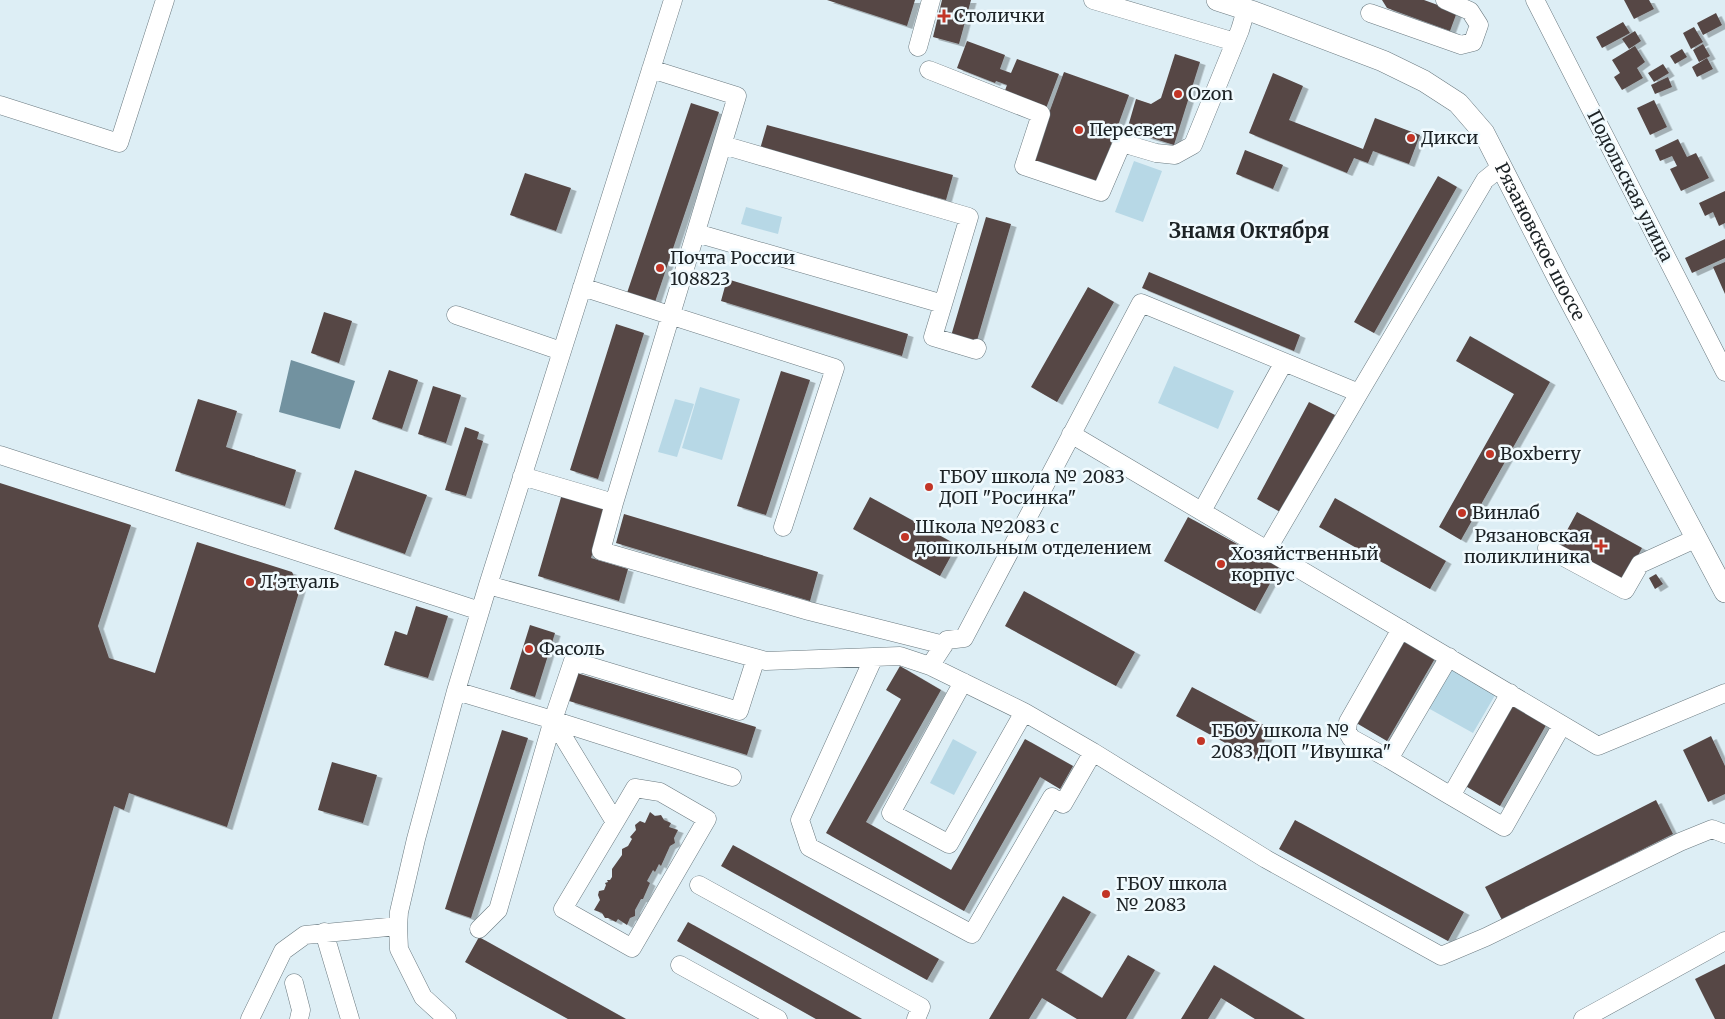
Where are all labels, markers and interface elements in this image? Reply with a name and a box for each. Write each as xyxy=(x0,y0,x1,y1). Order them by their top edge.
place label: Столички xyxy=(954,4,1045,27)
marker: Столички xyxy=(938,10,950,22)
place label: Ozon xyxy=(1188,82,1233,105)
marker: Ozon xyxy=(1172,88,1184,100)
street label: Подольская улица xyxy=(1582,106,1679,266)
place label: Пересвет xyxy=(1089,118,1174,141)
marker: Пересвет xyxy=(1073,124,1085,136)
place label: Дикси xyxy=(1421,126,1478,149)
marker: Дикси xyxy=(1405,132,1417,144)
street label: Рязановское шоссе xyxy=(1490,159,1591,325)
district label: Знамя Октября xyxy=(1169,218,1329,243)
place label: Почта России 108823 xyxy=(670,246,795,290)
marker: Почта России 108823 xyxy=(654,262,666,274)
place label: Boxberry xyxy=(1500,442,1581,465)
marker: Boxberry xyxy=(1484,448,1496,460)
place label: ГБОУ школа № 2083 ДОП "Росинка" xyxy=(939,465,1125,509)
marker: ГБОУ школа № 2083 ДОП "Росинка" xyxy=(923,481,935,493)
place label: Винлаб xyxy=(1472,501,1540,524)
marker: Винлаб xyxy=(1456,507,1468,519)
place label: Школа №2083 с дошкольным отделением xyxy=(914,515,1152,559)
place label: Рязановская поликлиника xyxy=(1464,524,1590,568)
marker: Школа №2083 с дошкольным отделением xyxy=(899,531,911,543)
marker: Рязановская поликлиника xyxy=(1594,539,1608,553)
place label: Хозяйственный корпус xyxy=(1231,542,1379,586)
marker: Хозяйственный корпус xyxy=(1215,558,1227,570)
place label: Л'этуаль xyxy=(260,570,339,593)
marker: Л'этуаль xyxy=(244,576,256,588)
place label: Фасоль xyxy=(539,637,605,660)
marker: Фасоль xyxy=(523,643,535,655)
place label: ГБОУ школа № 2083 ДОП "Ивушка" xyxy=(1211,719,1391,763)
marker: ГБОУ школа № 2083 ДОП "Ивушка" xyxy=(1195,735,1207,747)
place label: ГБОУ школа № 2083 xyxy=(1116,872,1228,916)
marker: ГБОУ школа № 2083 xyxy=(1100,888,1112,900)

